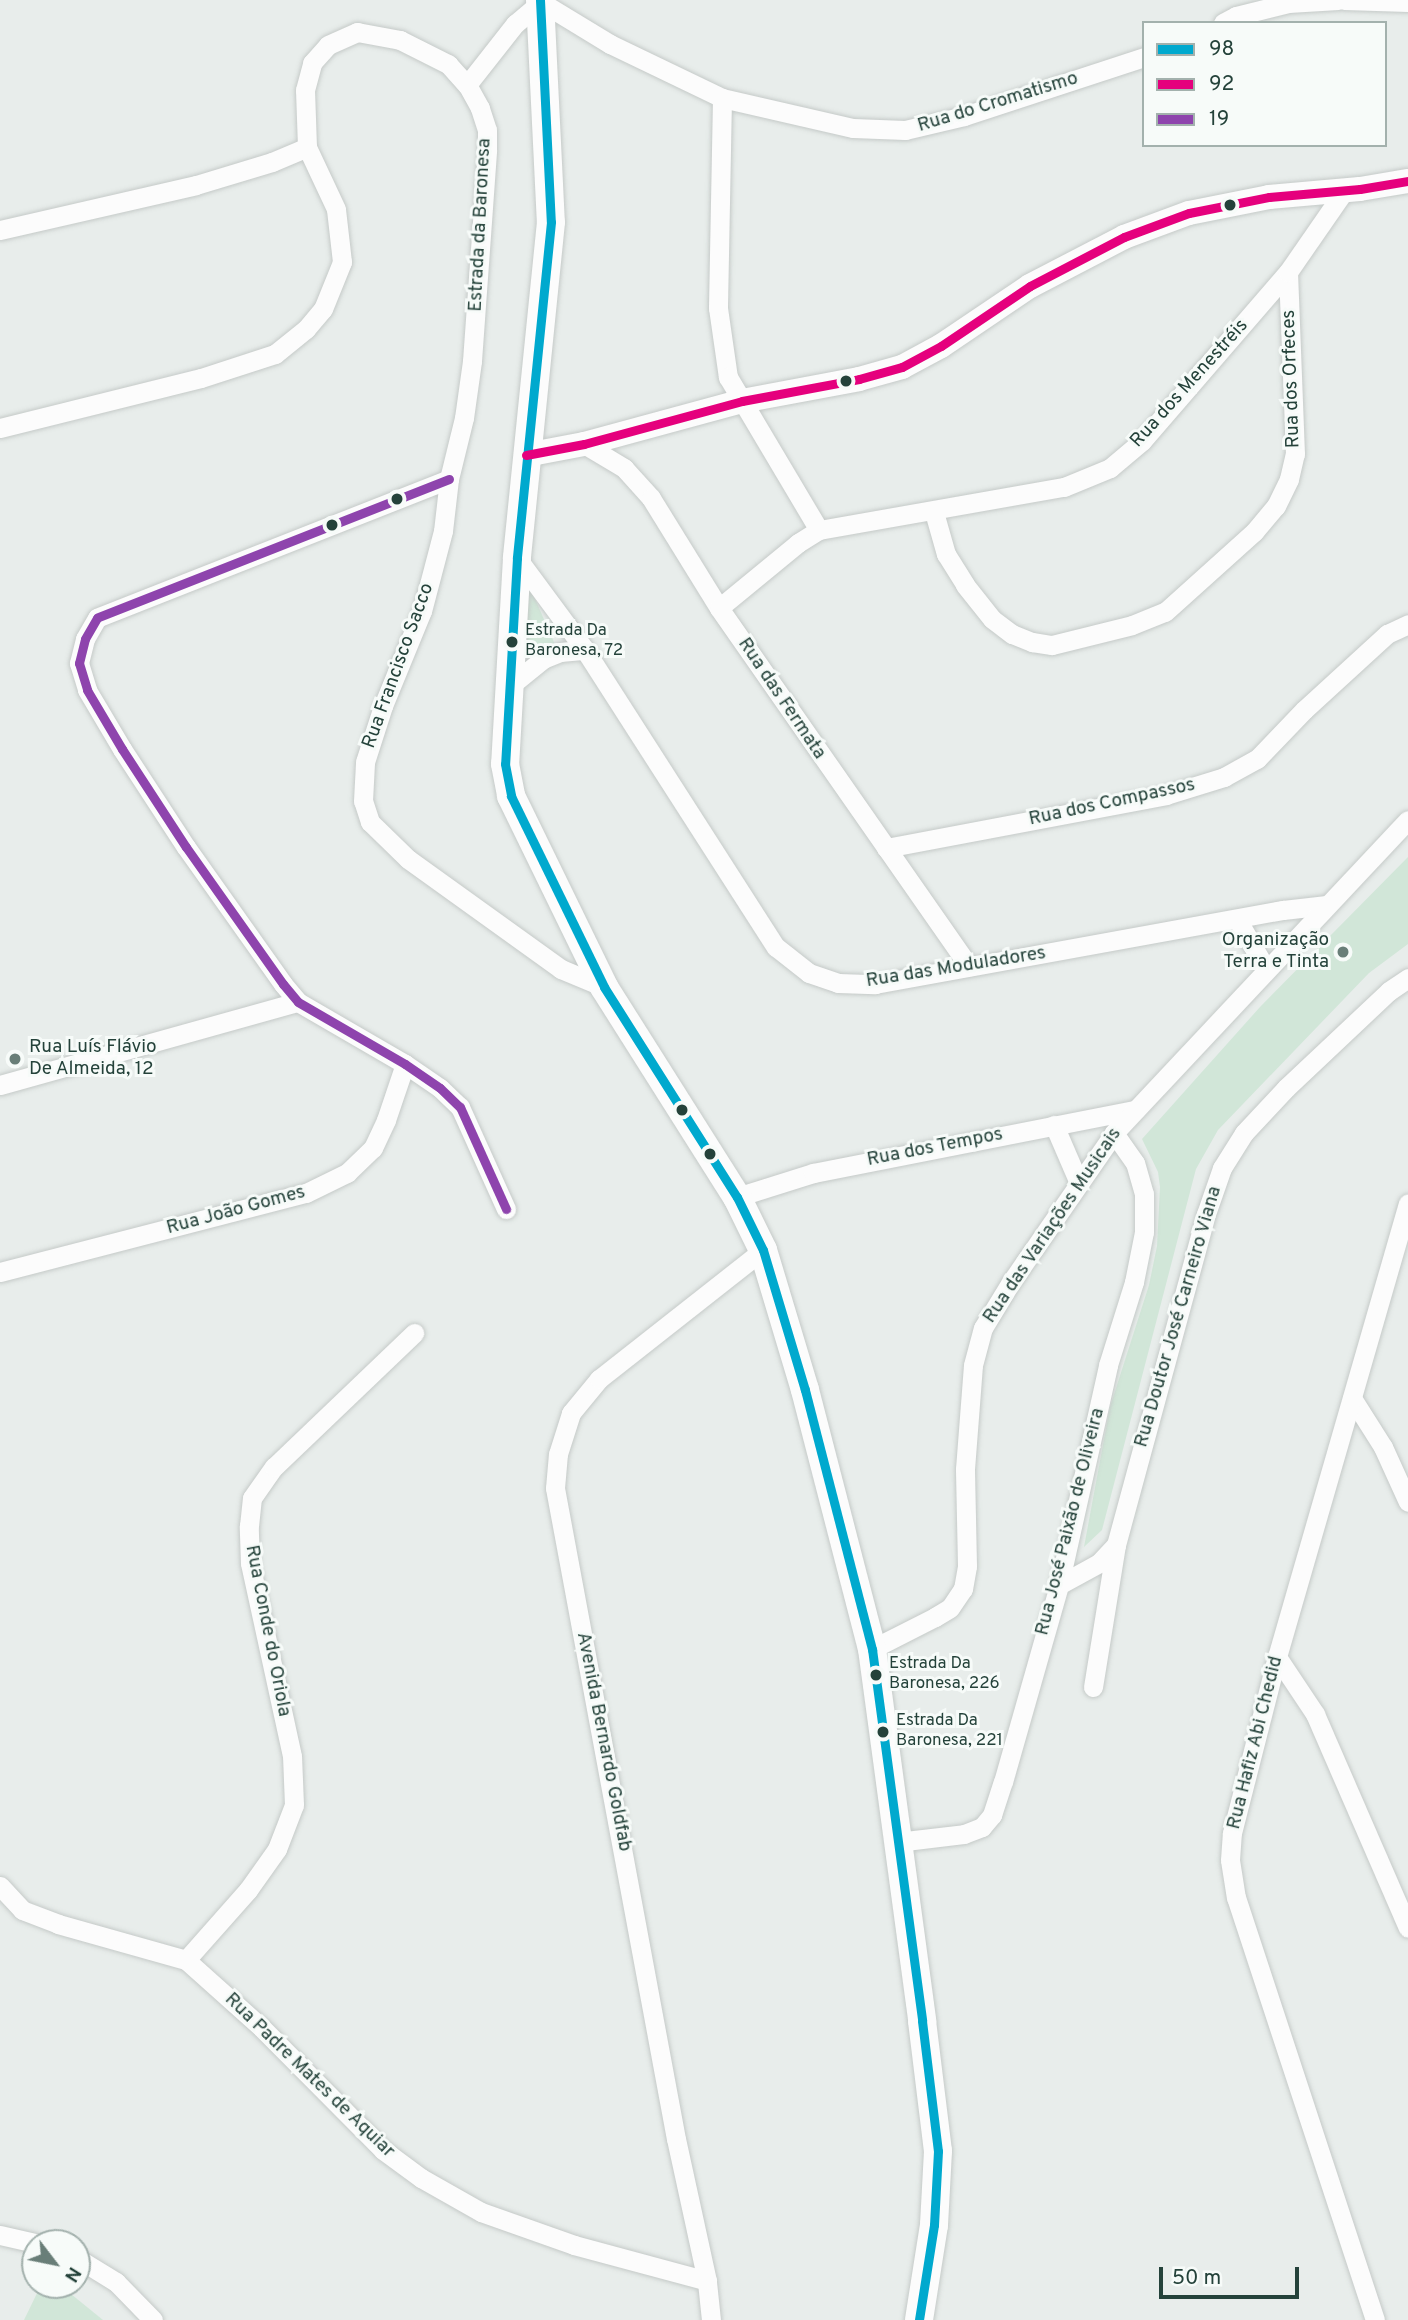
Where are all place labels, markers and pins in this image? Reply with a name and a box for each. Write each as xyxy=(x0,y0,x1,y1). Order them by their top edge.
unlabelled marker xyxy=(1223,198,1237,212)
unlabelled marker xyxy=(839,374,853,388)
unlabelled marker xyxy=(390,492,404,506)
unlabelled marker xyxy=(325,518,339,532)
place label: Estrada Da Baronesa, 72 xyxy=(525,622,624,662)
marker: Estrada Da Baronesa, 72 xyxy=(505,635,519,649)
place label: Organização Terra e Tinta xyxy=(1222,930,1329,974)
marker: Organização Terra e Tinta xyxy=(1335,944,1351,960)
place label: Rua Luís Flávio De Almeida, 12 xyxy=(29,1037,157,1081)
marker: Rua Luís Flávio De Almeida, 12 xyxy=(7,1051,23,1067)
unlabelled marker xyxy=(675,1103,689,1117)
unlabelled marker xyxy=(703,1147,717,1161)
place label: Estrada Da Baronesa, 226 xyxy=(889,1655,1000,1695)
marker: Estrada Da Baronesa, 226 xyxy=(869,1668,883,1682)
place label: Estrada Da Baronesa, 221 xyxy=(896,1712,1003,1752)
marker: Estrada Da Baronesa, 221 xyxy=(876,1725,890,1739)

